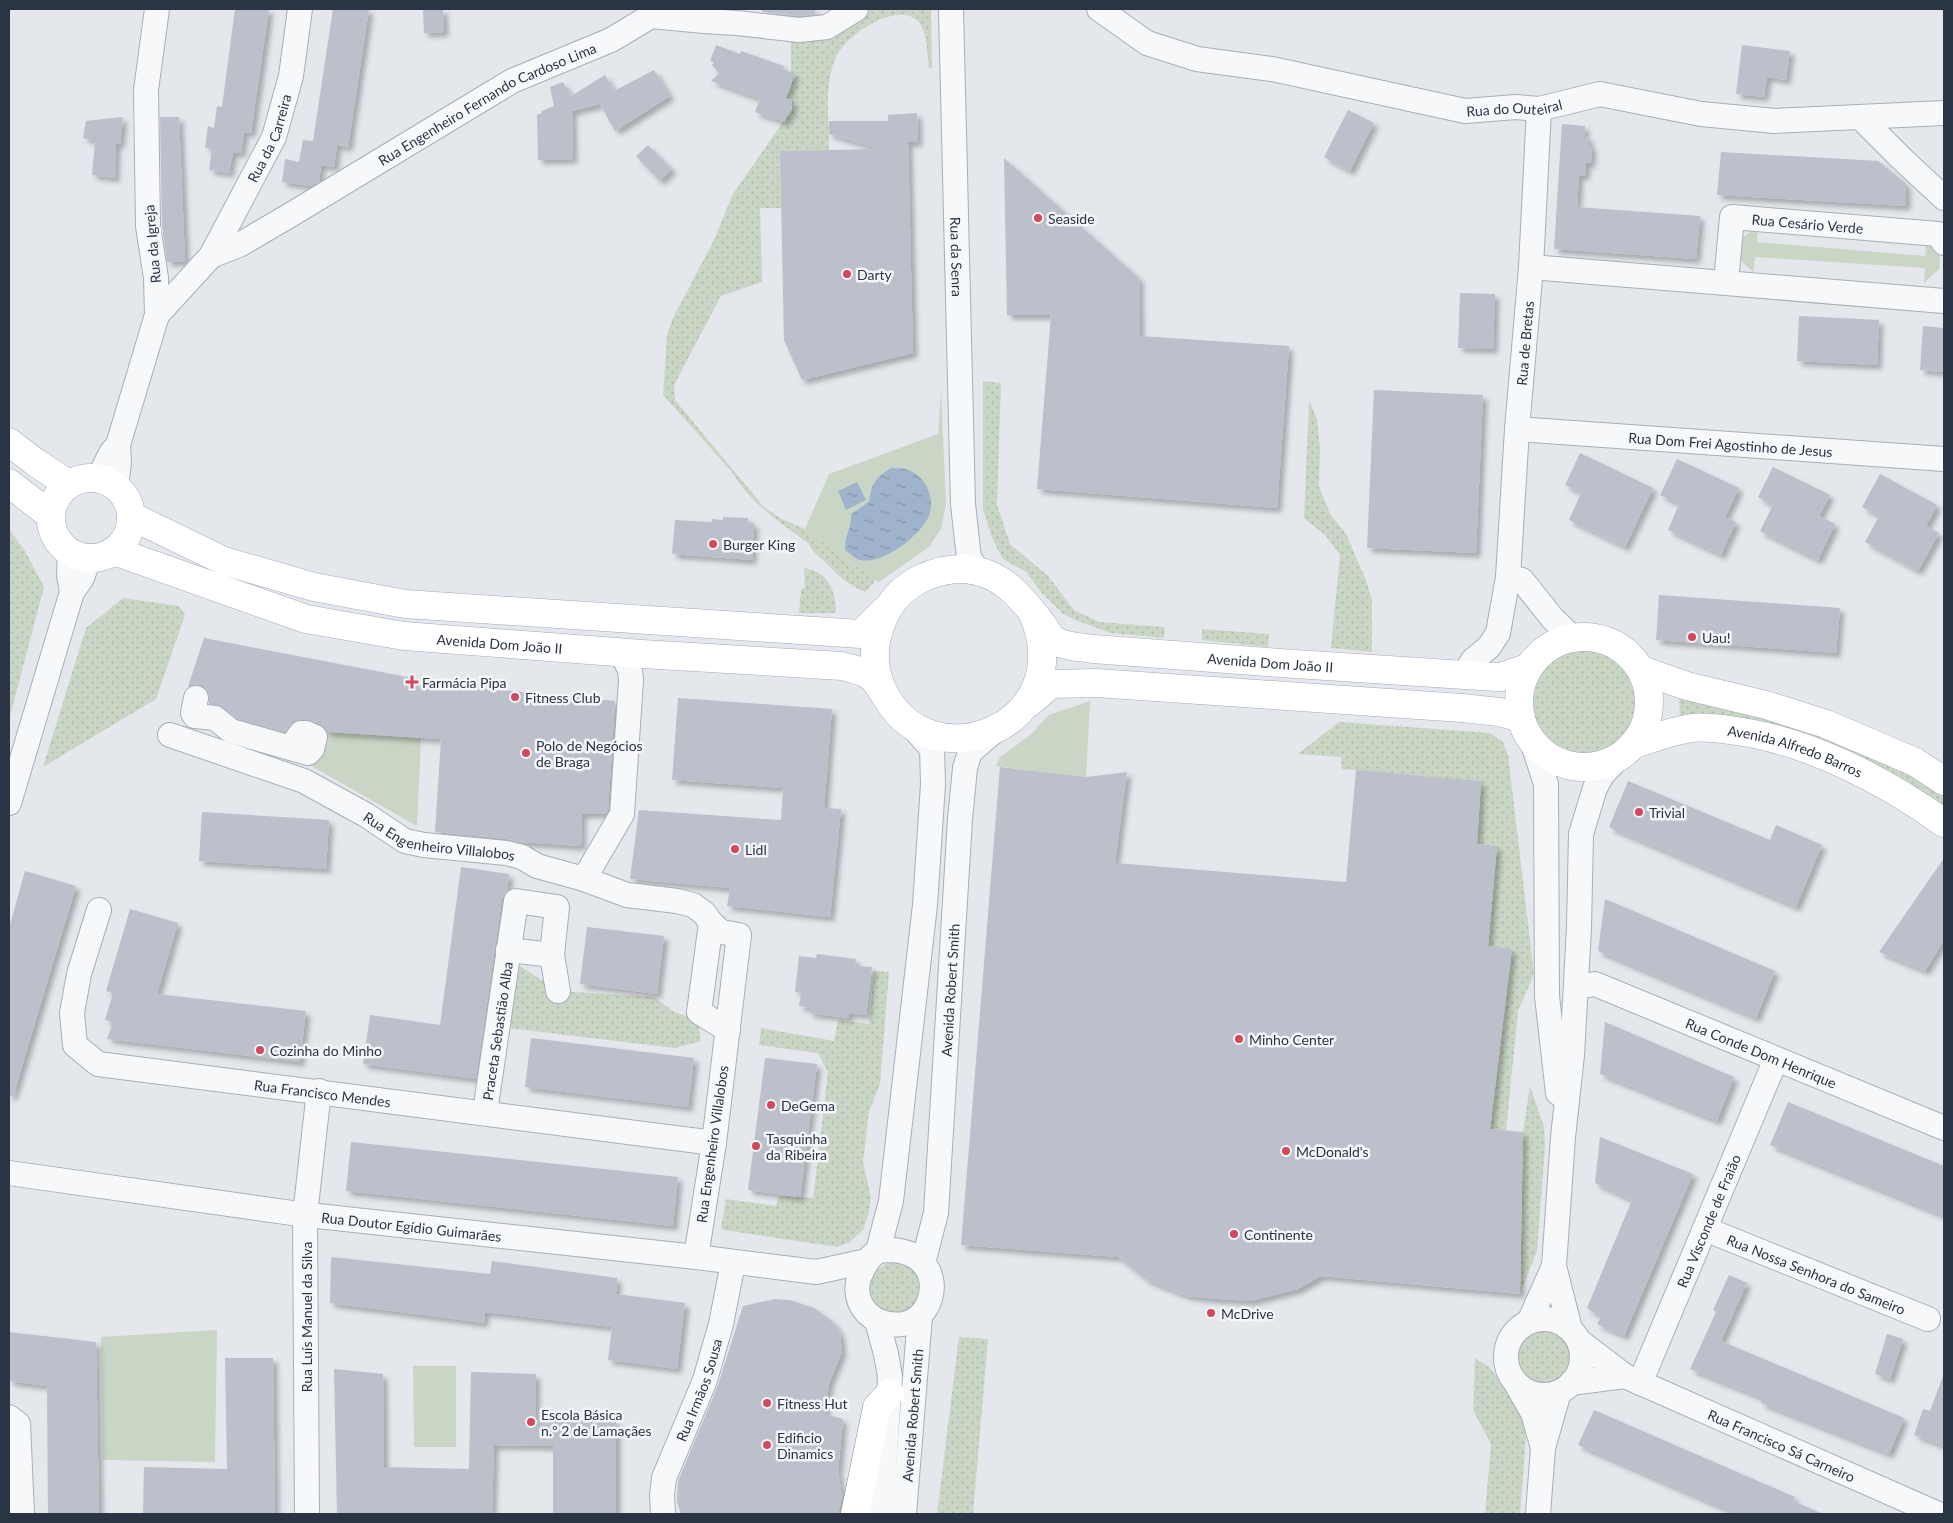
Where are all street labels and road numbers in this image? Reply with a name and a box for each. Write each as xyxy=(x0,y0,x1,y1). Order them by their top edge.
street label: Rua Engenheiro Fernando Cardoso Lima xyxy=(375,39,599,169)
street label: Rua da Carreira xyxy=(243,92,294,185)
street label: Rua do Outeiral xyxy=(1466,95,1564,119)
street label: Rua da Igreja xyxy=(140,204,164,284)
street label: Rua Cesário Verde xyxy=(1751,210,1864,236)
street label: Rua da Senra xyxy=(948,217,966,297)
street label: Rua de Bretas xyxy=(1512,300,1537,386)
street label: Rua Dom Frei Agostinho de Jesus xyxy=(1628,428,1833,460)
street label: Avenida Dom João II xyxy=(436,630,563,656)
street label: Avenida Dom João II xyxy=(1207,649,1334,675)
street label: Avenida Alfredo Barros xyxy=(1727,721,1866,780)
street label: Rua Engenheiro Villalobos xyxy=(361,807,517,864)
street label: Avenida Robert Smith xyxy=(937,923,962,1057)
street label: Praceta Sebastião Alba xyxy=(478,960,515,1101)
street label: Rua Conde Dom Henrique xyxy=(1683,1014,1839,1091)
street label: Rua Engenheiro Villalobos xyxy=(693,1064,731,1224)
street label: Rua Francisco Mendes xyxy=(253,1076,392,1110)
street label: Rua Visconde de Fraião xyxy=(1673,1152,1744,1290)
street label: Rua Doutor Egídio Guimarães xyxy=(321,1208,502,1244)
street label: Rua Nossa Senhora do Sameiro xyxy=(1725,1230,1908,1318)
street label: Rua Luís Manuel da Silva xyxy=(298,1242,315,1392)
street label: Rua Irmãos Sousa xyxy=(672,1337,725,1444)
street label: Avenida Robert Smith xyxy=(898,1348,926,1482)
street label: Rua Francisco Sá Carneiro xyxy=(1705,1405,1858,1485)

